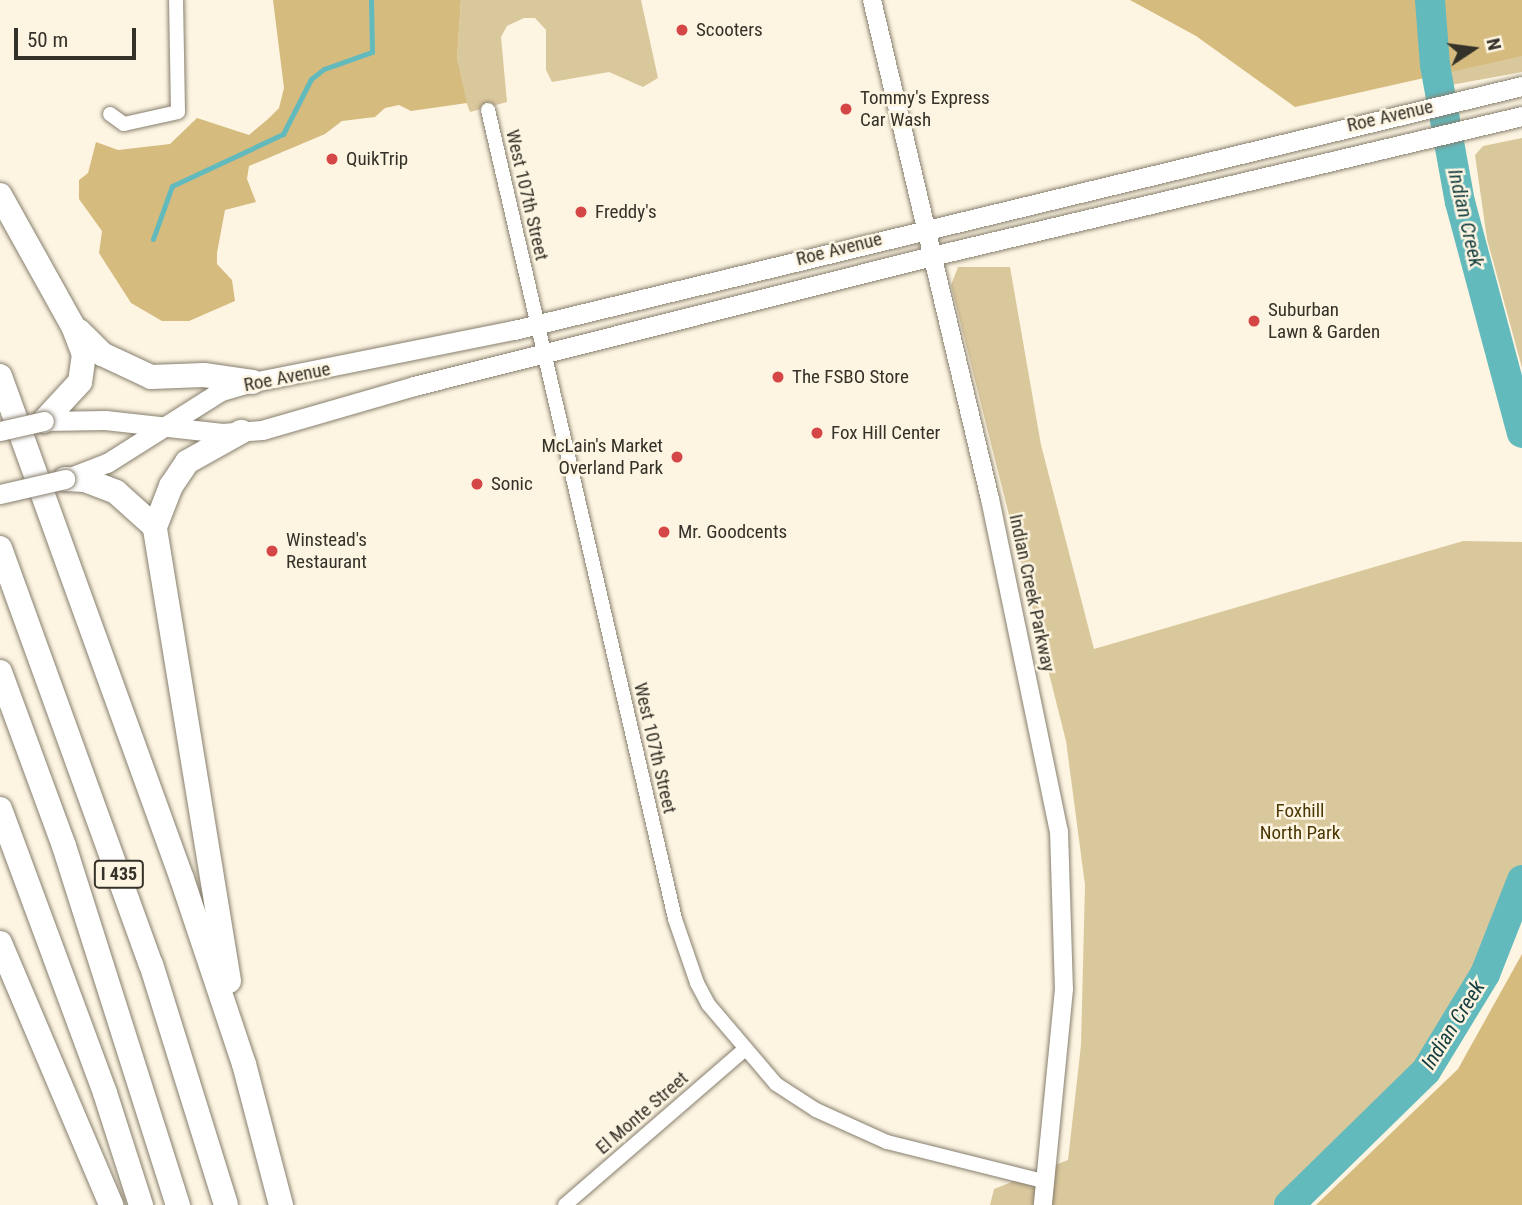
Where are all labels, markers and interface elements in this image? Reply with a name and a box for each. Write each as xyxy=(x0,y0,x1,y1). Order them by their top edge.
scale bar xyxy=(18,14,140,58)
north arrow xyxy=(1438,14,1508,84)
place label: Scooters xyxy=(696,19,763,41)
marker: Scooters xyxy=(674,22,690,38)
text: 50 m xyxy=(27,28,68,52)
text: N xyxy=(1481,36,1506,52)
place label: Tommy's Express Car Wash xyxy=(860,87,990,131)
street label: Roe Avenue xyxy=(1345,95,1435,137)
marker: Tommy's Express Car Wash xyxy=(838,101,854,117)
street label: West 107th Street xyxy=(501,127,553,263)
place label: QuikTrip xyxy=(346,148,408,170)
marker: QuikTrip xyxy=(324,151,340,167)
water label: Indian Creek xyxy=(1442,166,1490,270)
place label: Freddy's xyxy=(595,201,657,223)
marker: Freddy's xyxy=(573,204,589,220)
street label: Roe Avenue xyxy=(794,227,884,271)
place label: Suburban Lawn & Garden xyxy=(1268,299,1380,343)
marker: Suburban Lawn & Garden xyxy=(1246,313,1262,329)
street label: Roe Avenue xyxy=(242,357,332,397)
place label: The FSBO Store xyxy=(792,366,909,388)
marker: The FSBO Store xyxy=(770,369,786,385)
place label: Fox Hill Center xyxy=(831,422,940,444)
marker: Fox Hill Center xyxy=(809,425,825,441)
place label: McLain's Market Overland Park xyxy=(541,435,663,479)
marker: McLain's Market Overland Park xyxy=(669,449,685,465)
place label: Sonic xyxy=(491,473,533,495)
marker: Sonic xyxy=(469,476,485,492)
street label: Indian Creek Parkway xyxy=(1004,512,1060,674)
place label: Mr. Goodcents xyxy=(678,521,787,543)
marker: Mr. Goodcents xyxy=(656,524,672,540)
place label: Winstead's Restaurant xyxy=(286,529,367,573)
marker: Winstead's Restaurant xyxy=(264,543,280,559)
street label: West 107th Street xyxy=(629,680,681,816)
park label: Foxhill North Park xyxy=(1260,800,1340,844)
road number: I 435 xyxy=(93,860,145,888)
water label: Indian Creek xyxy=(1416,976,1490,1074)
street label: El Monte Street xyxy=(591,1067,693,1159)

